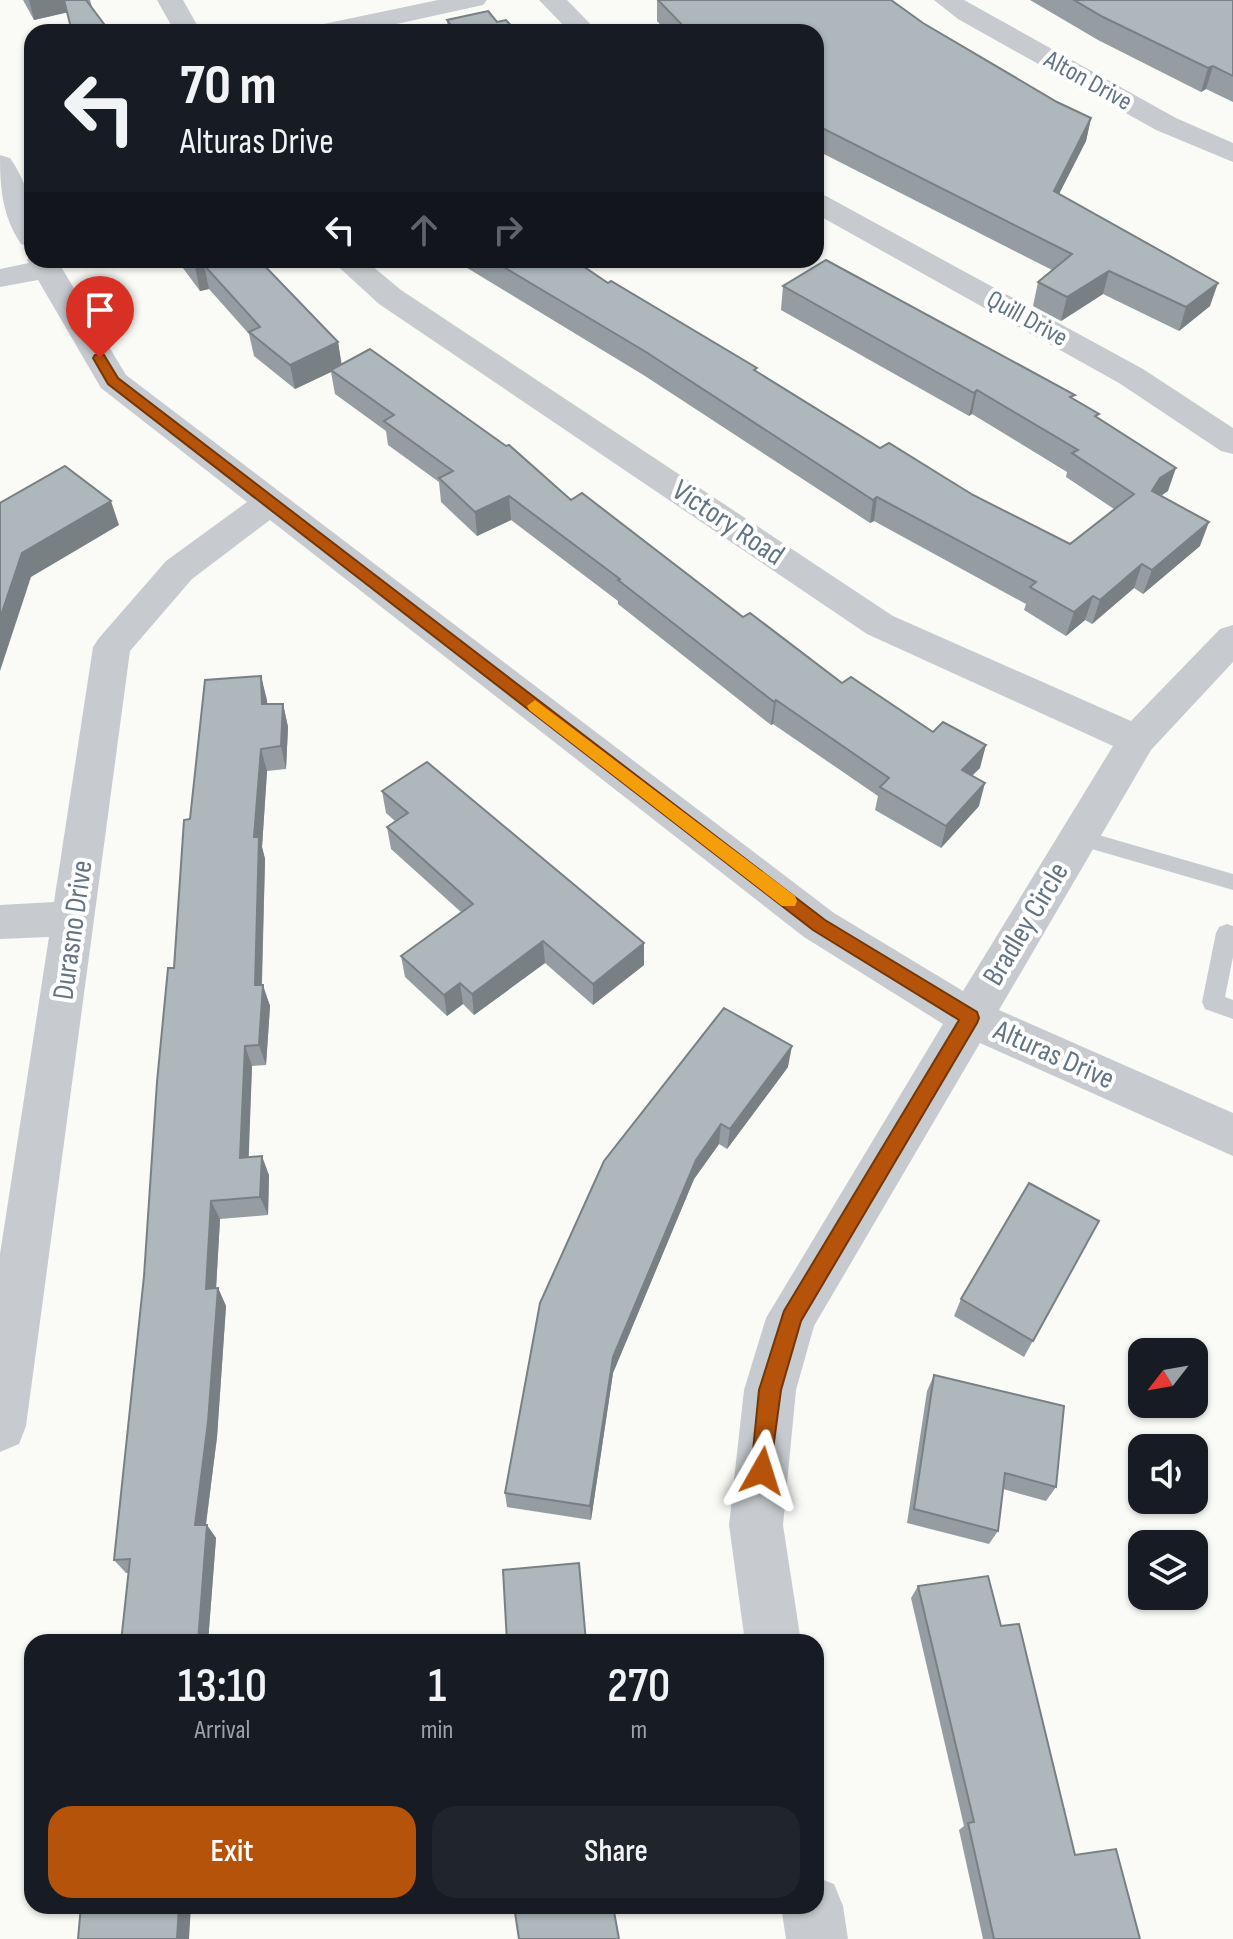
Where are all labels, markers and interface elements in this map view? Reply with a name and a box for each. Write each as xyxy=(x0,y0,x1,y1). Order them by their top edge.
street label: Alton Drive xyxy=(1038,44,1137,118)
text: 70 m xyxy=(180,53,277,120)
icon: left xyxy=(48,56,152,160)
text: Alturas Drive xyxy=(180,121,334,164)
icon: left xyxy=(318,208,362,252)
icon: ahead xyxy=(402,208,446,252)
icon: right xyxy=(486,208,530,252)
pin xyxy=(66,276,134,358)
street label: Quill Drive xyxy=(981,284,1073,354)
icon: arrive xyxy=(78,288,122,332)
street label: Victory Road xyxy=(665,472,791,574)
street label: Bradley Circle xyxy=(975,856,1077,992)
street label: Durasno Drive xyxy=(45,858,101,1002)
street label: Alturas Drive xyxy=(987,1012,1120,1097)
north arrow xyxy=(1128,1338,1208,1418)
map controls xyxy=(1128,1338,1208,1610)
position arrow xyxy=(720,1429,804,1513)
button: sound xyxy=(1128,1434,1208,1514)
button: layers xyxy=(1128,1530,1208,1610)
text: 13:10 xyxy=(178,1658,267,1715)
text: 1 xyxy=(428,1658,446,1715)
text: 270 xyxy=(607,1658,670,1715)
text: Arrival xyxy=(194,1715,250,1746)
text: min xyxy=(421,1715,453,1746)
text: m xyxy=(630,1715,647,1746)
button: Exit xyxy=(48,1806,416,1898)
button: Share xyxy=(432,1806,800,1898)

